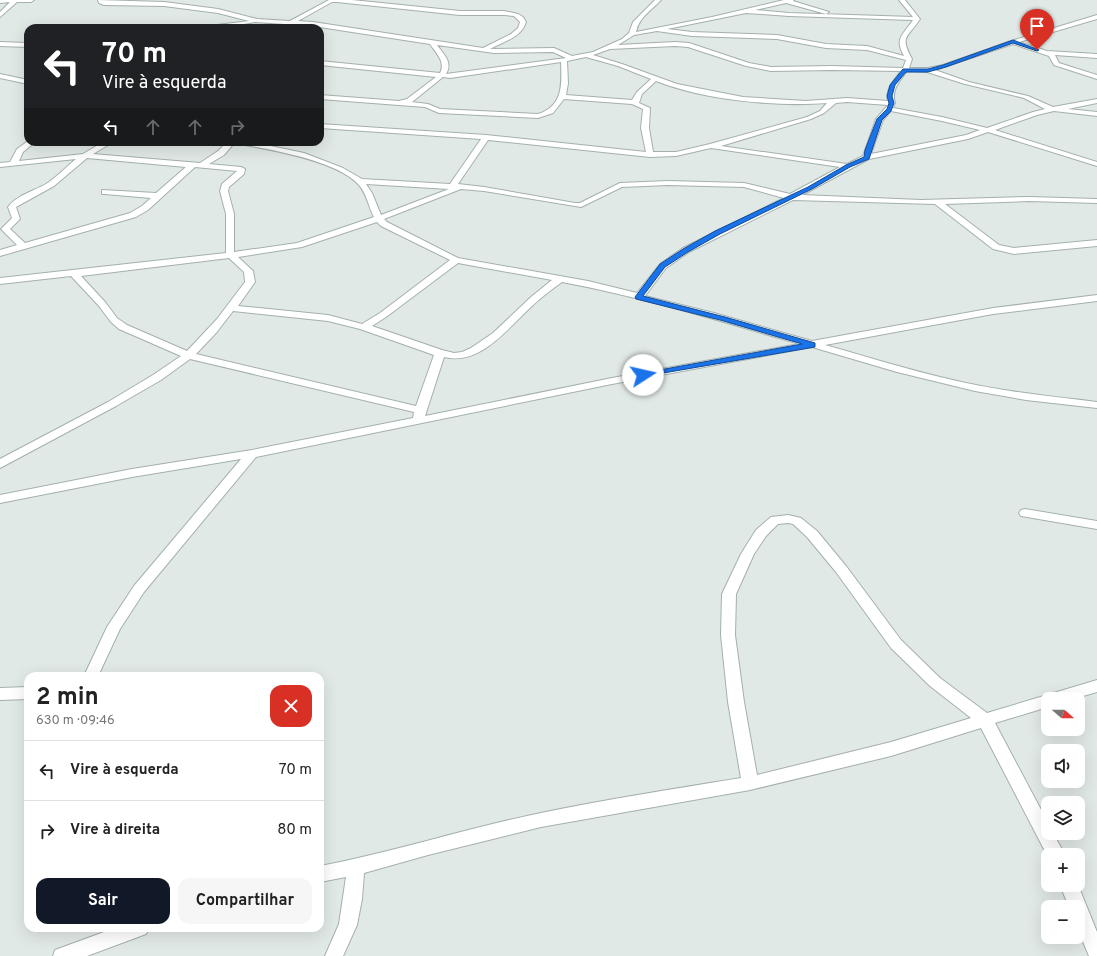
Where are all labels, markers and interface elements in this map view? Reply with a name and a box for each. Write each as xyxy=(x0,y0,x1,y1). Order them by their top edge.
pin xyxy=(1020,9,1054,50)
icon: arrive xyxy=(1026,15,1048,37)
text: 70 m xyxy=(102,37,167,73)
icon: left xyxy=(36,40,88,92)
text: Vire à esquerda xyxy=(102,72,226,95)
icon: left xyxy=(100,116,122,138)
icon: ahead xyxy=(142,116,164,138)
icon: ahead xyxy=(184,116,206,138)
icon: right xyxy=(226,116,248,138)
position arrow xyxy=(622,354,664,396)
text: 2 min xyxy=(36,683,99,713)
button: close xyxy=(270,685,312,727)
north arrow xyxy=(1041,692,1085,736)
map controls xyxy=(1041,692,1085,944)
text: 630 m · 09:46 xyxy=(36,713,115,729)
button: sound xyxy=(1041,744,1085,788)
icon: left xyxy=(36,760,58,782)
text: Vire à esquerda xyxy=(70,761,179,780)
text: 70 m xyxy=(279,761,312,780)
button: layers xyxy=(1041,796,1085,840)
icon: right xyxy=(36,820,58,842)
text: Vire à direita xyxy=(70,821,160,840)
text: 80 m xyxy=(277,821,312,840)
button: + xyxy=(1041,848,1085,892)
button: Sair xyxy=(36,878,170,924)
button: Compartilhar xyxy=(178,878,312,924)
button: − xyxy=(1041,900,1085,944)

